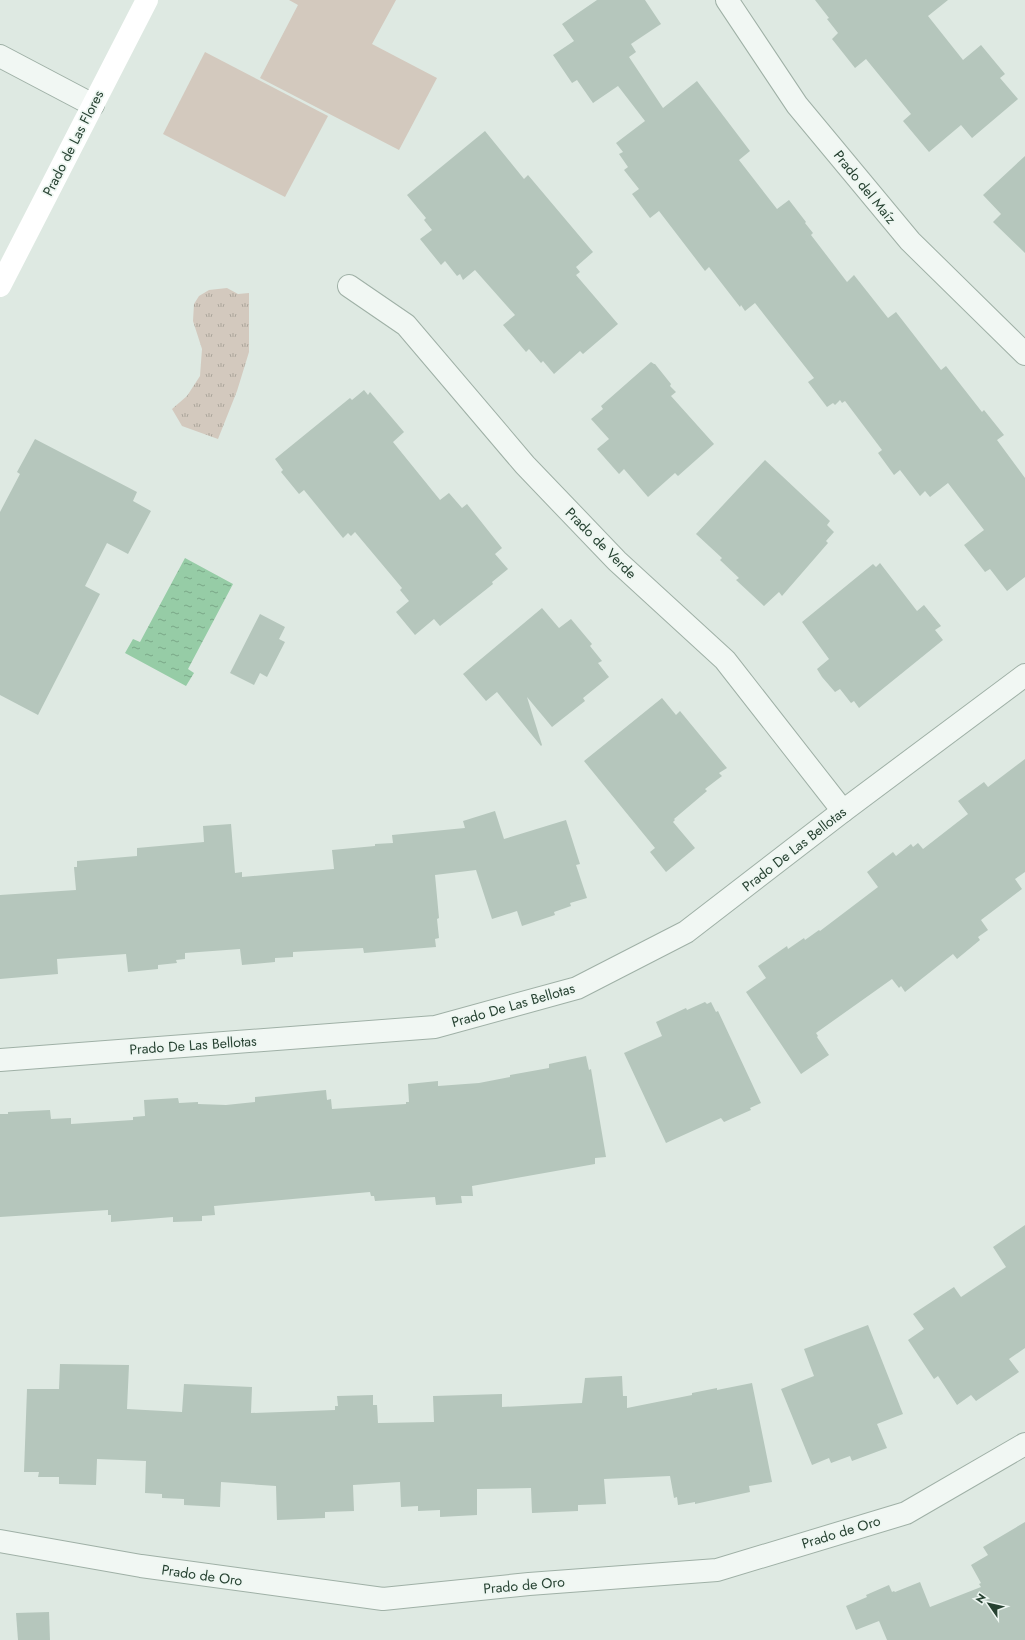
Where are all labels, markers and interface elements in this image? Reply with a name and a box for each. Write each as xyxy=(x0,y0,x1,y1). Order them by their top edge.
street label: Prado de Las Flores xyxy=(38,86,108,199)
street label: Prado del Maíz xyxy=(829,146,901,229)
street label: Prado de Verde xyxy=(561,503,641,583)
street label: Prado De Las Bellotas xyxy=(738,802,851,896)
street label: Prado De Las Bellotas xyxy=(449,978,577,1032)
street label: Prado De Las Bellotas xyxy=(129,1031,258,1059)
street label: Prado de Oro xyxy=(799,1510,883,1553)
street label: Prado de Oro xyxy=(160,1559,244,1591)
street label: Prado de Oro xyxy=(483,1571,566,1599)
north arrow xyxy=(969,1584,1009,1624)
text: N xyxy=(972,1590,990,1607)

